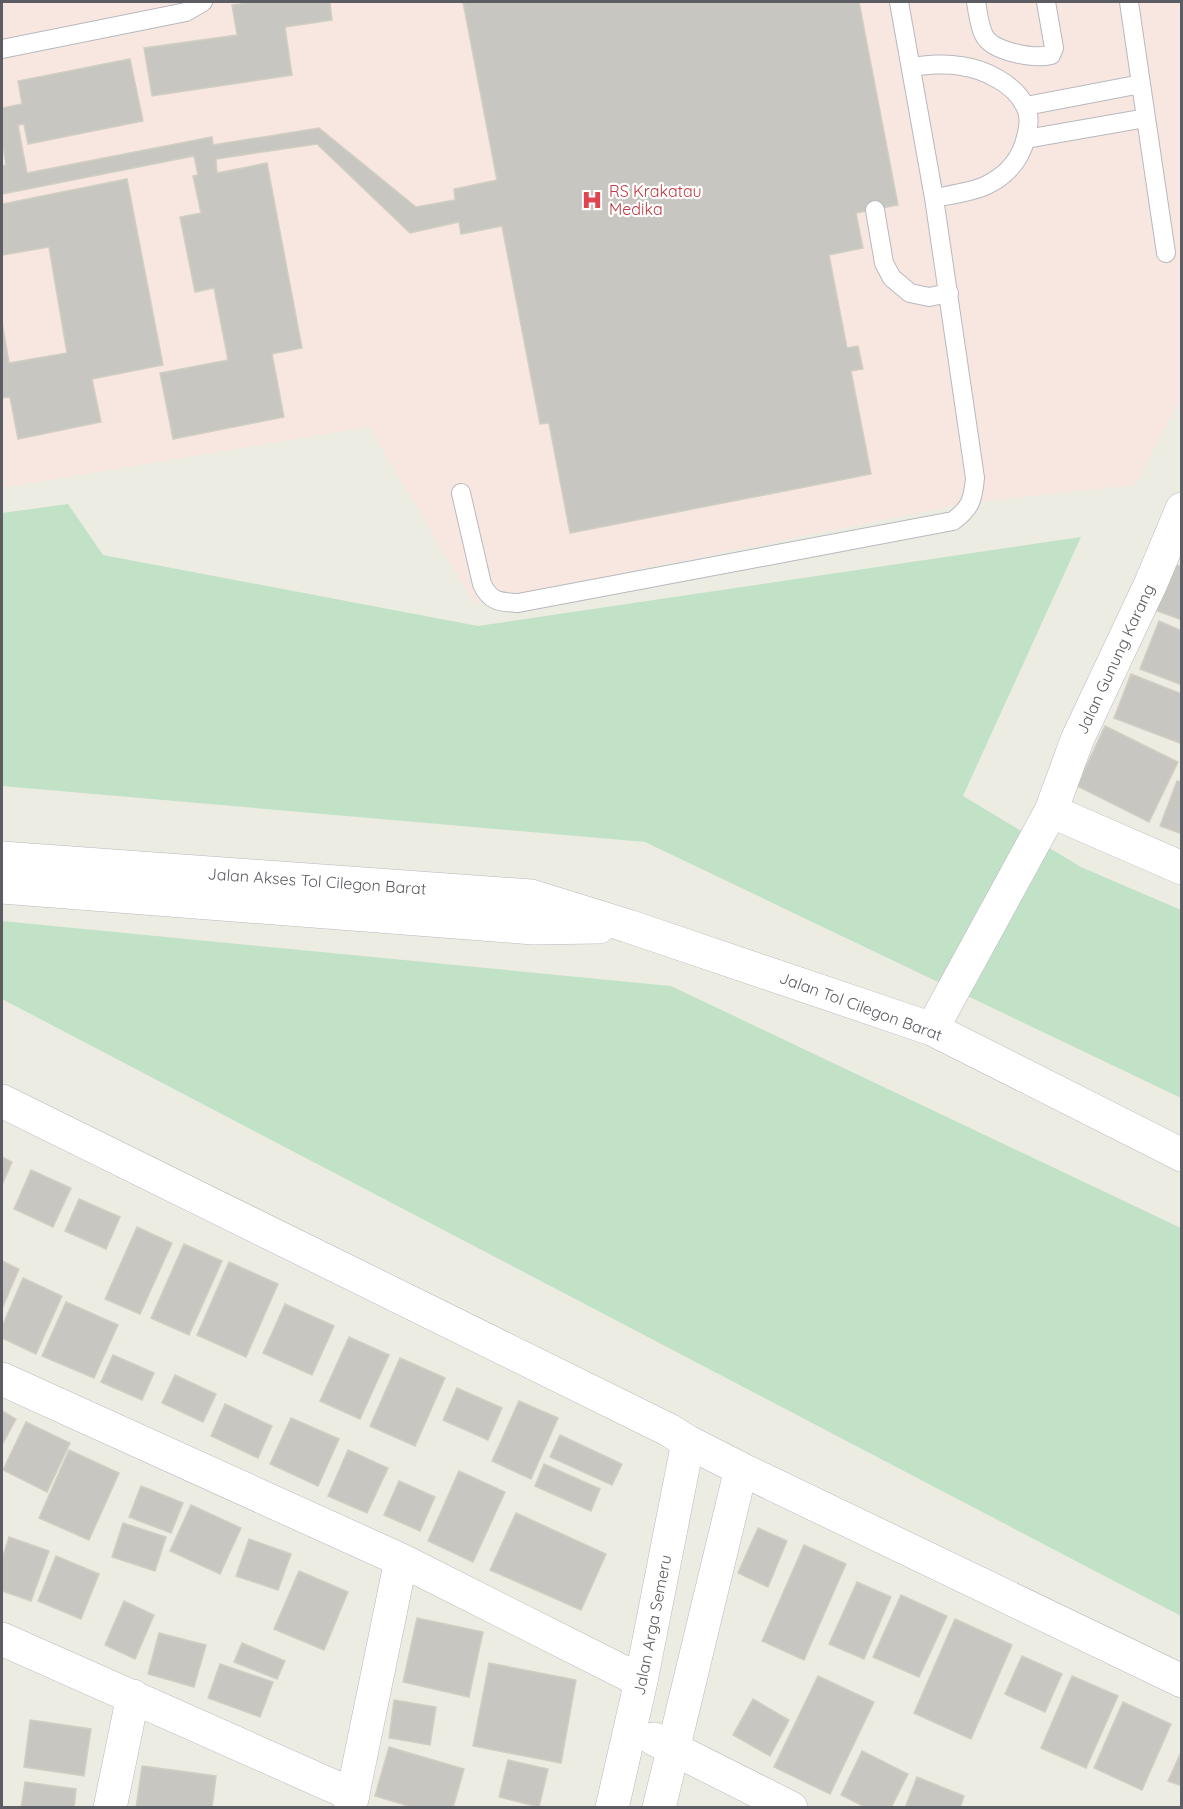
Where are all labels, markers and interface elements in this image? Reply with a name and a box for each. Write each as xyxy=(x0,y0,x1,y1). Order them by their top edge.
place label: RS Krakatau Medika xyxy=(609,181,702,219)
hospital icon: RS Krakatau Medika xyxy=(580,188,604,212)
street label: Jalan Gunung Karang xyxy=(1071,581,1159,737)
street label: Jalan Akses Tol Cilegon Barat xyxy=(207,863,427,899)
street label: Jalan Tol Cilegon Barat xyxy=(777,967,945,1045)
street label: Jalan Arga Semeru xyxy=(629,1553,675,1697)

